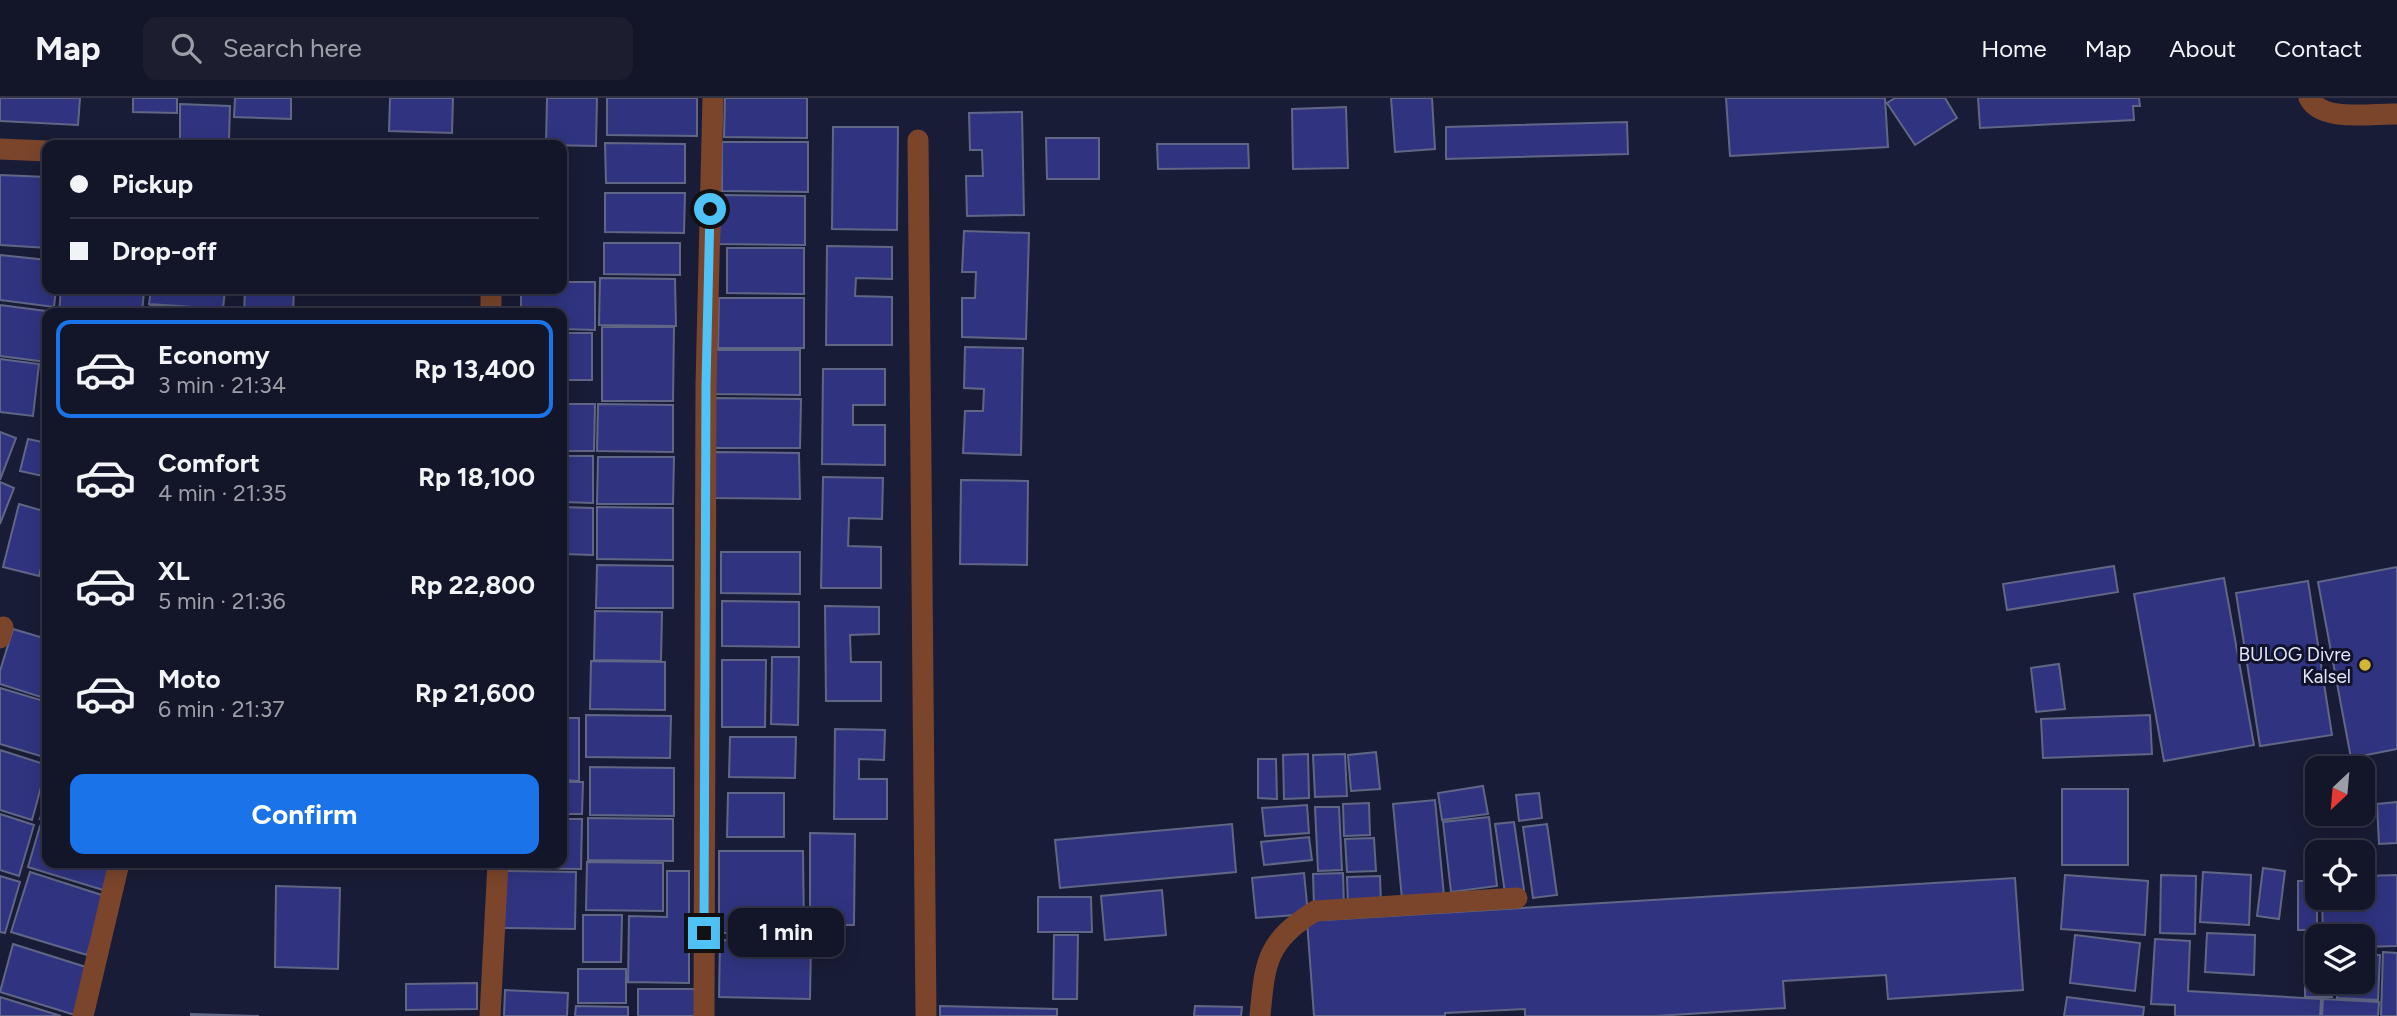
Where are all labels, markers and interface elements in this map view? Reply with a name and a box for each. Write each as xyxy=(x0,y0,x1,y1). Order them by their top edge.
search box xyxy=(143,17,633,80)
text: Map xyxy=(35,29,101,68)
icon: search xyxy=(167,29,205,67)
text: Search here xyxy=(223,32,362,64)
text: Home xyxy=(1981,34,2047,63)
text: Map xyxy=(2085,34,2131,63)
text: About xyxy=(2169,34,2236,63)
text: Contact xyxy=(2274,34,2362,63)
text: Pickup xyxy=(112,168,193,200)
route start xyxy=(694,193,726,225)
text: Drop-off xyxy=(112,235,217,267)
icon: car xyxy=(74,338,137,401)
text: Economy xyxy=(158,339,270,371)
text: Rp 13,400 xyxy=(414,353,535,385)
text: 3 min · 21:34 xyxy=(158,371,286,399)
icon: car xyxy=(74,446,137,509)
text: Comfort xyxy=(158,447,260,479)
text: Rp 18,100 xyxy=(418,461,535,493)
text: 4 min · 21:35 xyxy=(158,479,287,507)
icon: car xyxy=(74,554,137,617)
text: XL xyxy=(158,555,190,587)
text: Rp 22,800 xyxy=(410,569,535,601)
text: 5 min · 21:36 xyxy=(158,587,286,615)
place label: BULOG Divre Kalsel xyxy=(2238,643,2351,688)
marker: BULOG Divre Kalsel xyxy=(2357,657,2373,673)
icon: car xyxy=(74,662,137,725)
text: Moto xyxy=(158,663,221,695)
text: Rp 21,600 xyxy=(415,677,535,709)
text: 6 min · 21:37 xyxy=(158,695,285,723)
north arrow xyxy=(2305,756,2375,826)
map controls xyxy=(2305,756,2375,994)
button: Confirm xyxy=(70,774,539,854)
button: locate xyxy=(2305,840,2375,910)
callout: 1 min xyxy=(728,908,844,958)
route end xyxy=(688,917,720,949)
text: 1 min xyxy=(759,918,813,946)
button: layers xyxy=(2305,924,2375,994)

